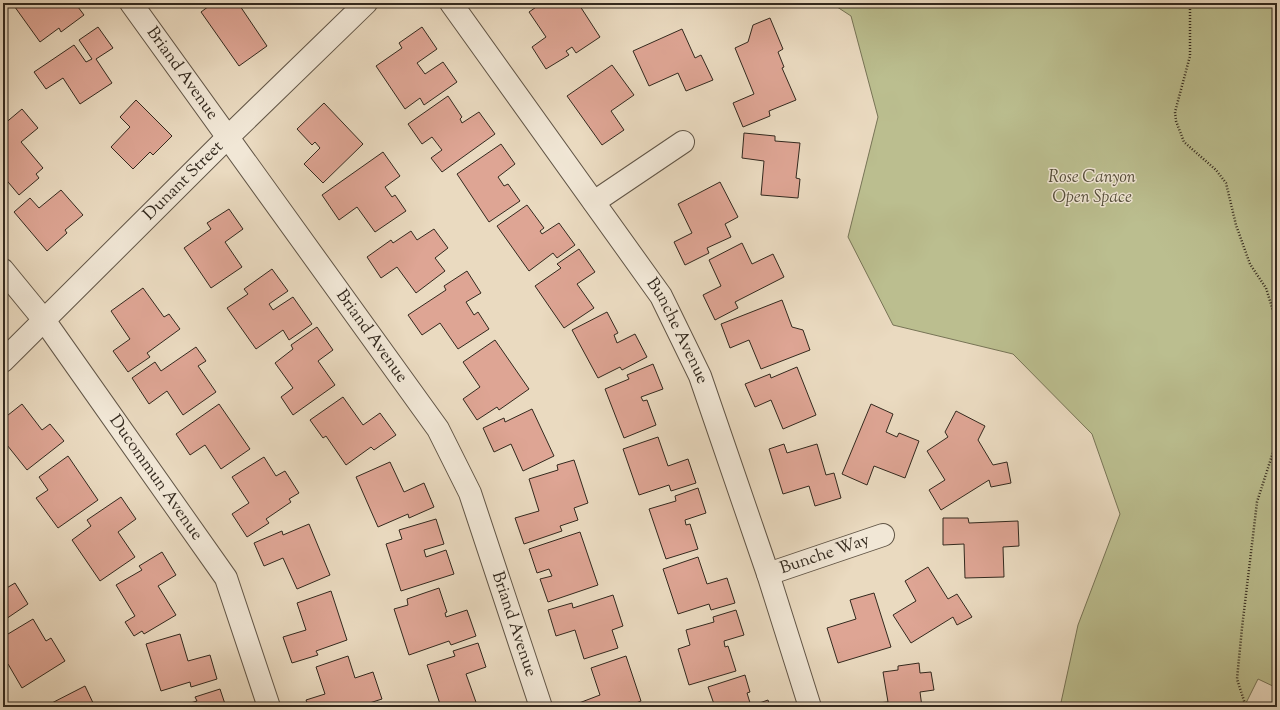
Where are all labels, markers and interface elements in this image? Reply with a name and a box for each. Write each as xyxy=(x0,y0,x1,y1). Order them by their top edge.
street label: Briand Avenue xyxy=(140,22,224,125)
street label: Dunant Street xyxy=(138,136,229,226)
park label: Rose Canyon Open Space xyxy=(1048,166,1136,210)
street label: Bunche Avenue xyxy=(640,273,714,387)
street label: Briand Avenue xyxy=(329,285,413,388)
street label: Ducommun Avenue xyxy=(103,410,208,546)
street label: Bunche Way xyxy=(777,528,873,581)
street label: Briand Avenue xyxy=(485,568,542,680)

